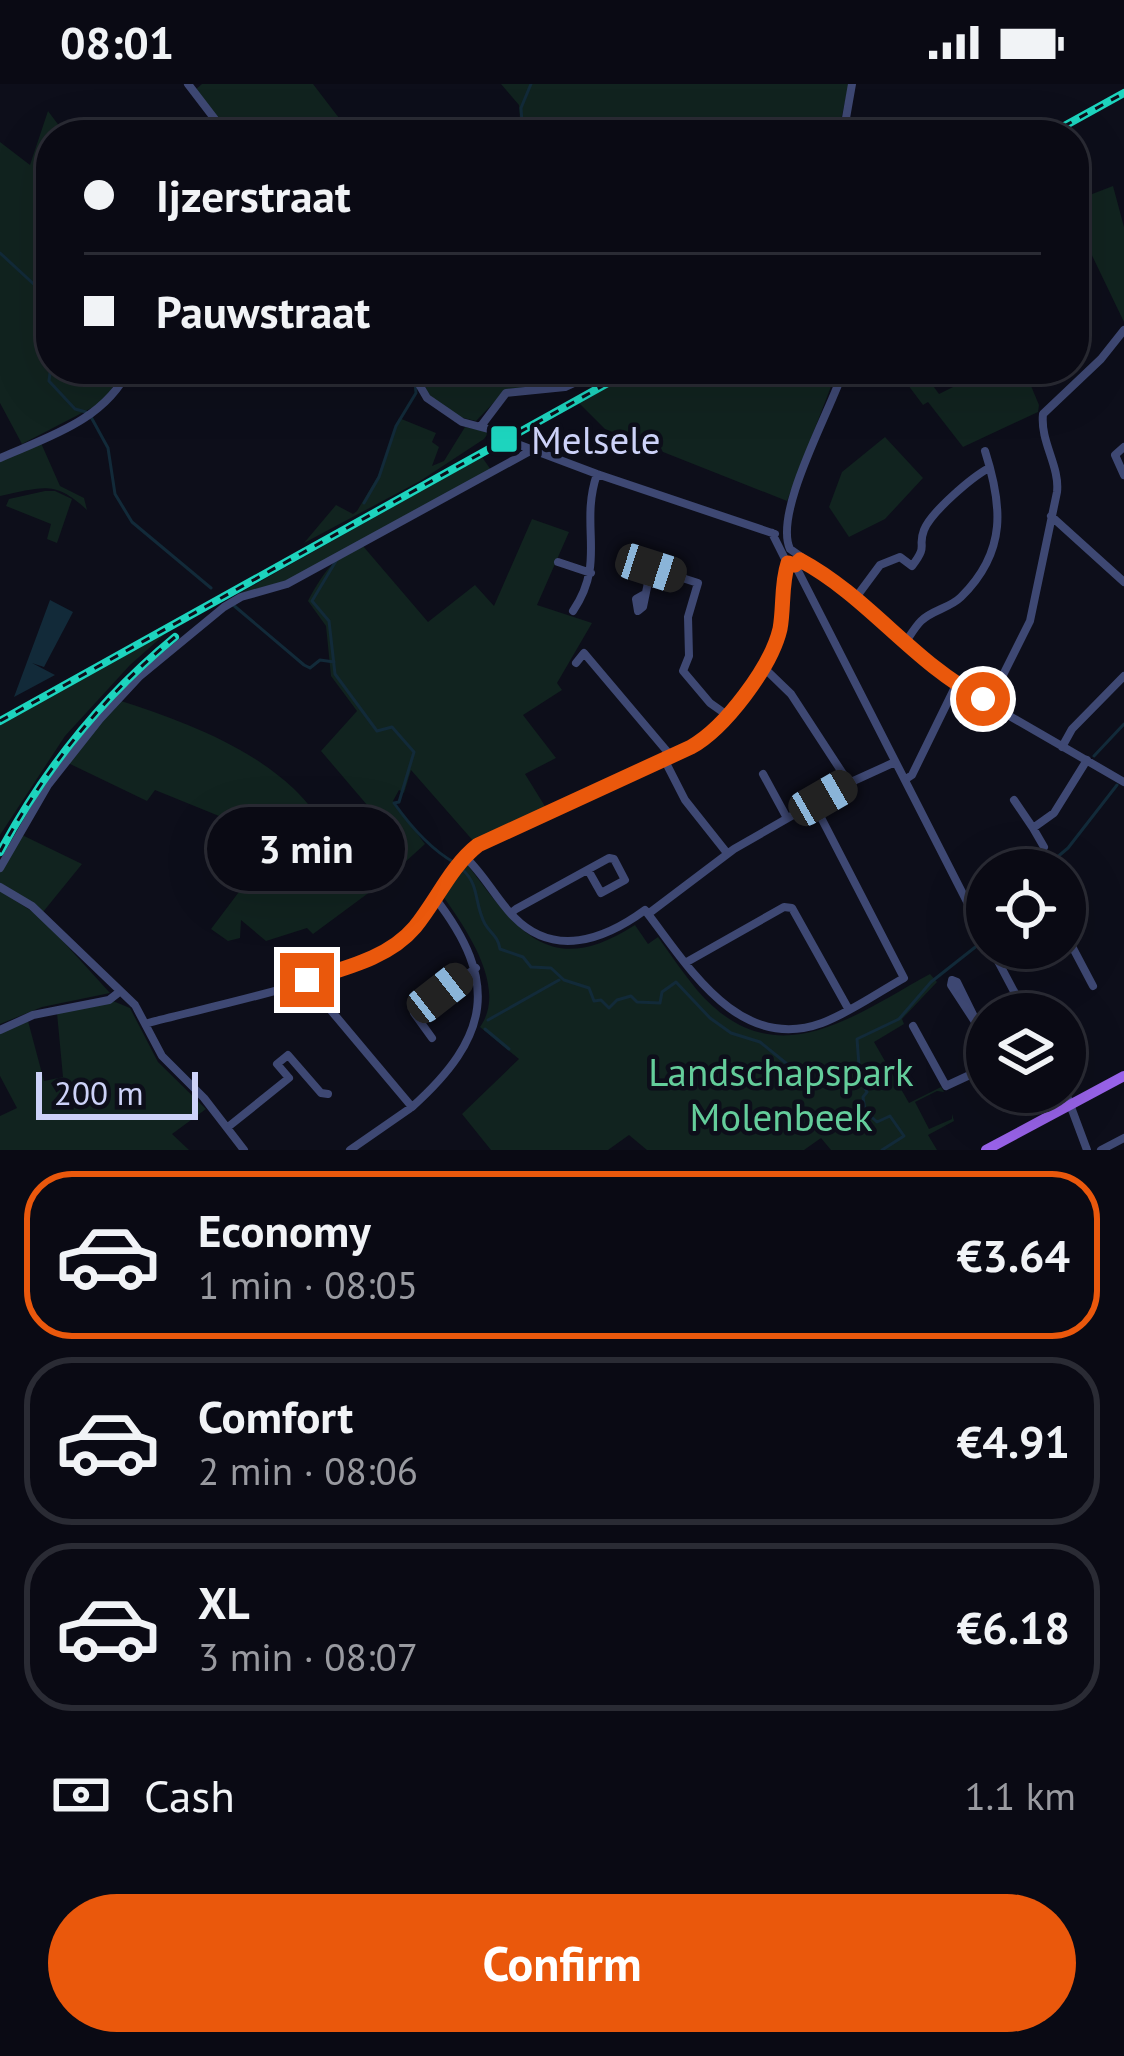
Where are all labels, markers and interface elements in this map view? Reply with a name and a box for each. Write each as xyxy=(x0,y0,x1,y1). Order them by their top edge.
text: 08:01 xyxy=(60,13,174,71)
text: Ijzerstraat xyxy=(156,166,351,224)
text: Pauwstraat xyxy=(156,282,370,340)
place label: Melsele xyxy=(531,414,660,465)
marker: Melsele xyxy=(488,423,520,455)
car xyxy=(611,540,691,596)
route start xyxy=(956,672,1010,726)
car xyxy=(783,764,863,832)
callout: 3 min xyxy=(208,806,406,890)
text: 3 min xyxy=(258,823,354,874)
map controls xyxy=(966,849,1086,1113)
button: locate xyxy=(966,849,1086,969)
route end xyxy=(280,953,334,1007)
car xyxy=(401,957,479,1029)
button: layers xyxy=(966,993,1086,1113)
park label: Landschapspark Molenbeek xyxy=(648,1046,914,1142)
scale bar xyxy=(36,1066,198,1119)
text: 200 m xyxy=(54,1071,144,1114)
icon: car xyxy=(54,1201,162,1309)
text: Economy xyxy=(198,1201,371,1259)
text: €3.64 xyxy=(957,1226,1070,1284)
text: 1 min · 08:05 xyxy=(198,1259,418,1310)
icon: car xyxy=(54,1387,162,1495)
text: Comfort xyxy=(198,1387,353,1445)
text: €4.91 xyxy=(957,1412,1070,1470)
text: 2 min · 08:06 xyxy=(198,1445,418,1496)
icon: car xyxy=(54,1573,162,1681)
text: XL xyxy=(198,1573,250,1631)
text: €6.18 xyxy=(957,1598,1070,1656)
text: 3 min · 08:07 xyxy=(198,1631,418,1682)
icon: cash xyxy=(48,1762,114,1828)
text: Cash xyxy=(144,1766,235,1824)
text: 1.1 km xyxy=(964,1770,1076,1821)
button: Confirm xyxy=(48,1894,1076,2032)

